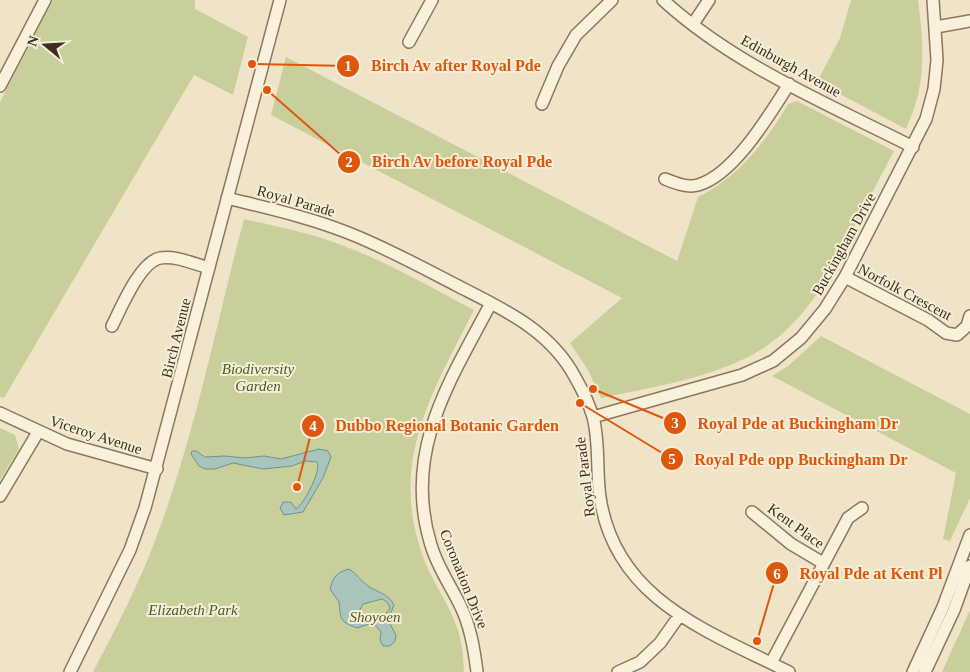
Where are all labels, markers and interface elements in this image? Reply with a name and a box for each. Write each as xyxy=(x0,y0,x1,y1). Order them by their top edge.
north arrow xyxy=(20,20,70,70)
street label: Edinburgh Avenue xyxy=(738,32,844,100)
text: N xyxy=(24,34,42,48)
callout: Birch Av after Royal Pde xyxy=(335,50,551,81)
text: Birch Av after Royal Pde xyxy=(371,57,541,75)
text: 1 xyxy=(344,58,352,74)
callout: Birch Av before Royal Pde xyxy=(336,146,563,177)
text: Birch Av before Royal Pde xyxy=(372,153,552,171)
text: 2 xyxy=(345,154,353,170)
street label: Royal Parade xyxy=(255,182,337,220)
street label: Buckingham Drive xyxy=(809,190,879,298)
street label: Norfolk Crescent xyxy=(855,261,955,324)
street label: Birch Avenue xyxy=(158,296,194,380)
park label: Biodiversity Garden xyxy=(222,361,295,394)
callout: Royal Pde at Buckingham Dr xyxy=(662,408,908,439)
callout: Dubbo Regional Botanic Garden xyxy=(300,410,569,441)
street label: Viceroy Avenue xyxy=(48,413,144,458)
text: 3 xyxy=(671,415,679,431)
text: Royal Pde at Buckingham Dr xyxy=(698,415,898,433)
text: Dubbo Regional Botanic Garden xyxy=(335,417,559,435)
text: 4 xyxy=(309,418,317,434)
street label: Royal Parade xyxy=(572,436,598,518)
callout: Royal Pde opp Buckingham Dr xyxy=(659,444,918,475)
text: 5 xyxy=(668,451,676,467)
text: Royal Pde opp Buckingham Dr xyxy=(694,451,908,469)
street label: Kent Place xyxy=(765,500,827,552)
street label: Coronation Drive xyxy=(437,527,491,631)
callout: Royal Pde at Kent Pl xyxy=(765,558,953,589)
text: Royal Pde at Kent Pl xyxy=(799,565,943,583)
text: 6 xyxy=(773,566,781,582)
park label: Elizabeth Park xyxy=(147,602,238,618)
park label: Shoyoen xyxy=(350,609,400,625)

